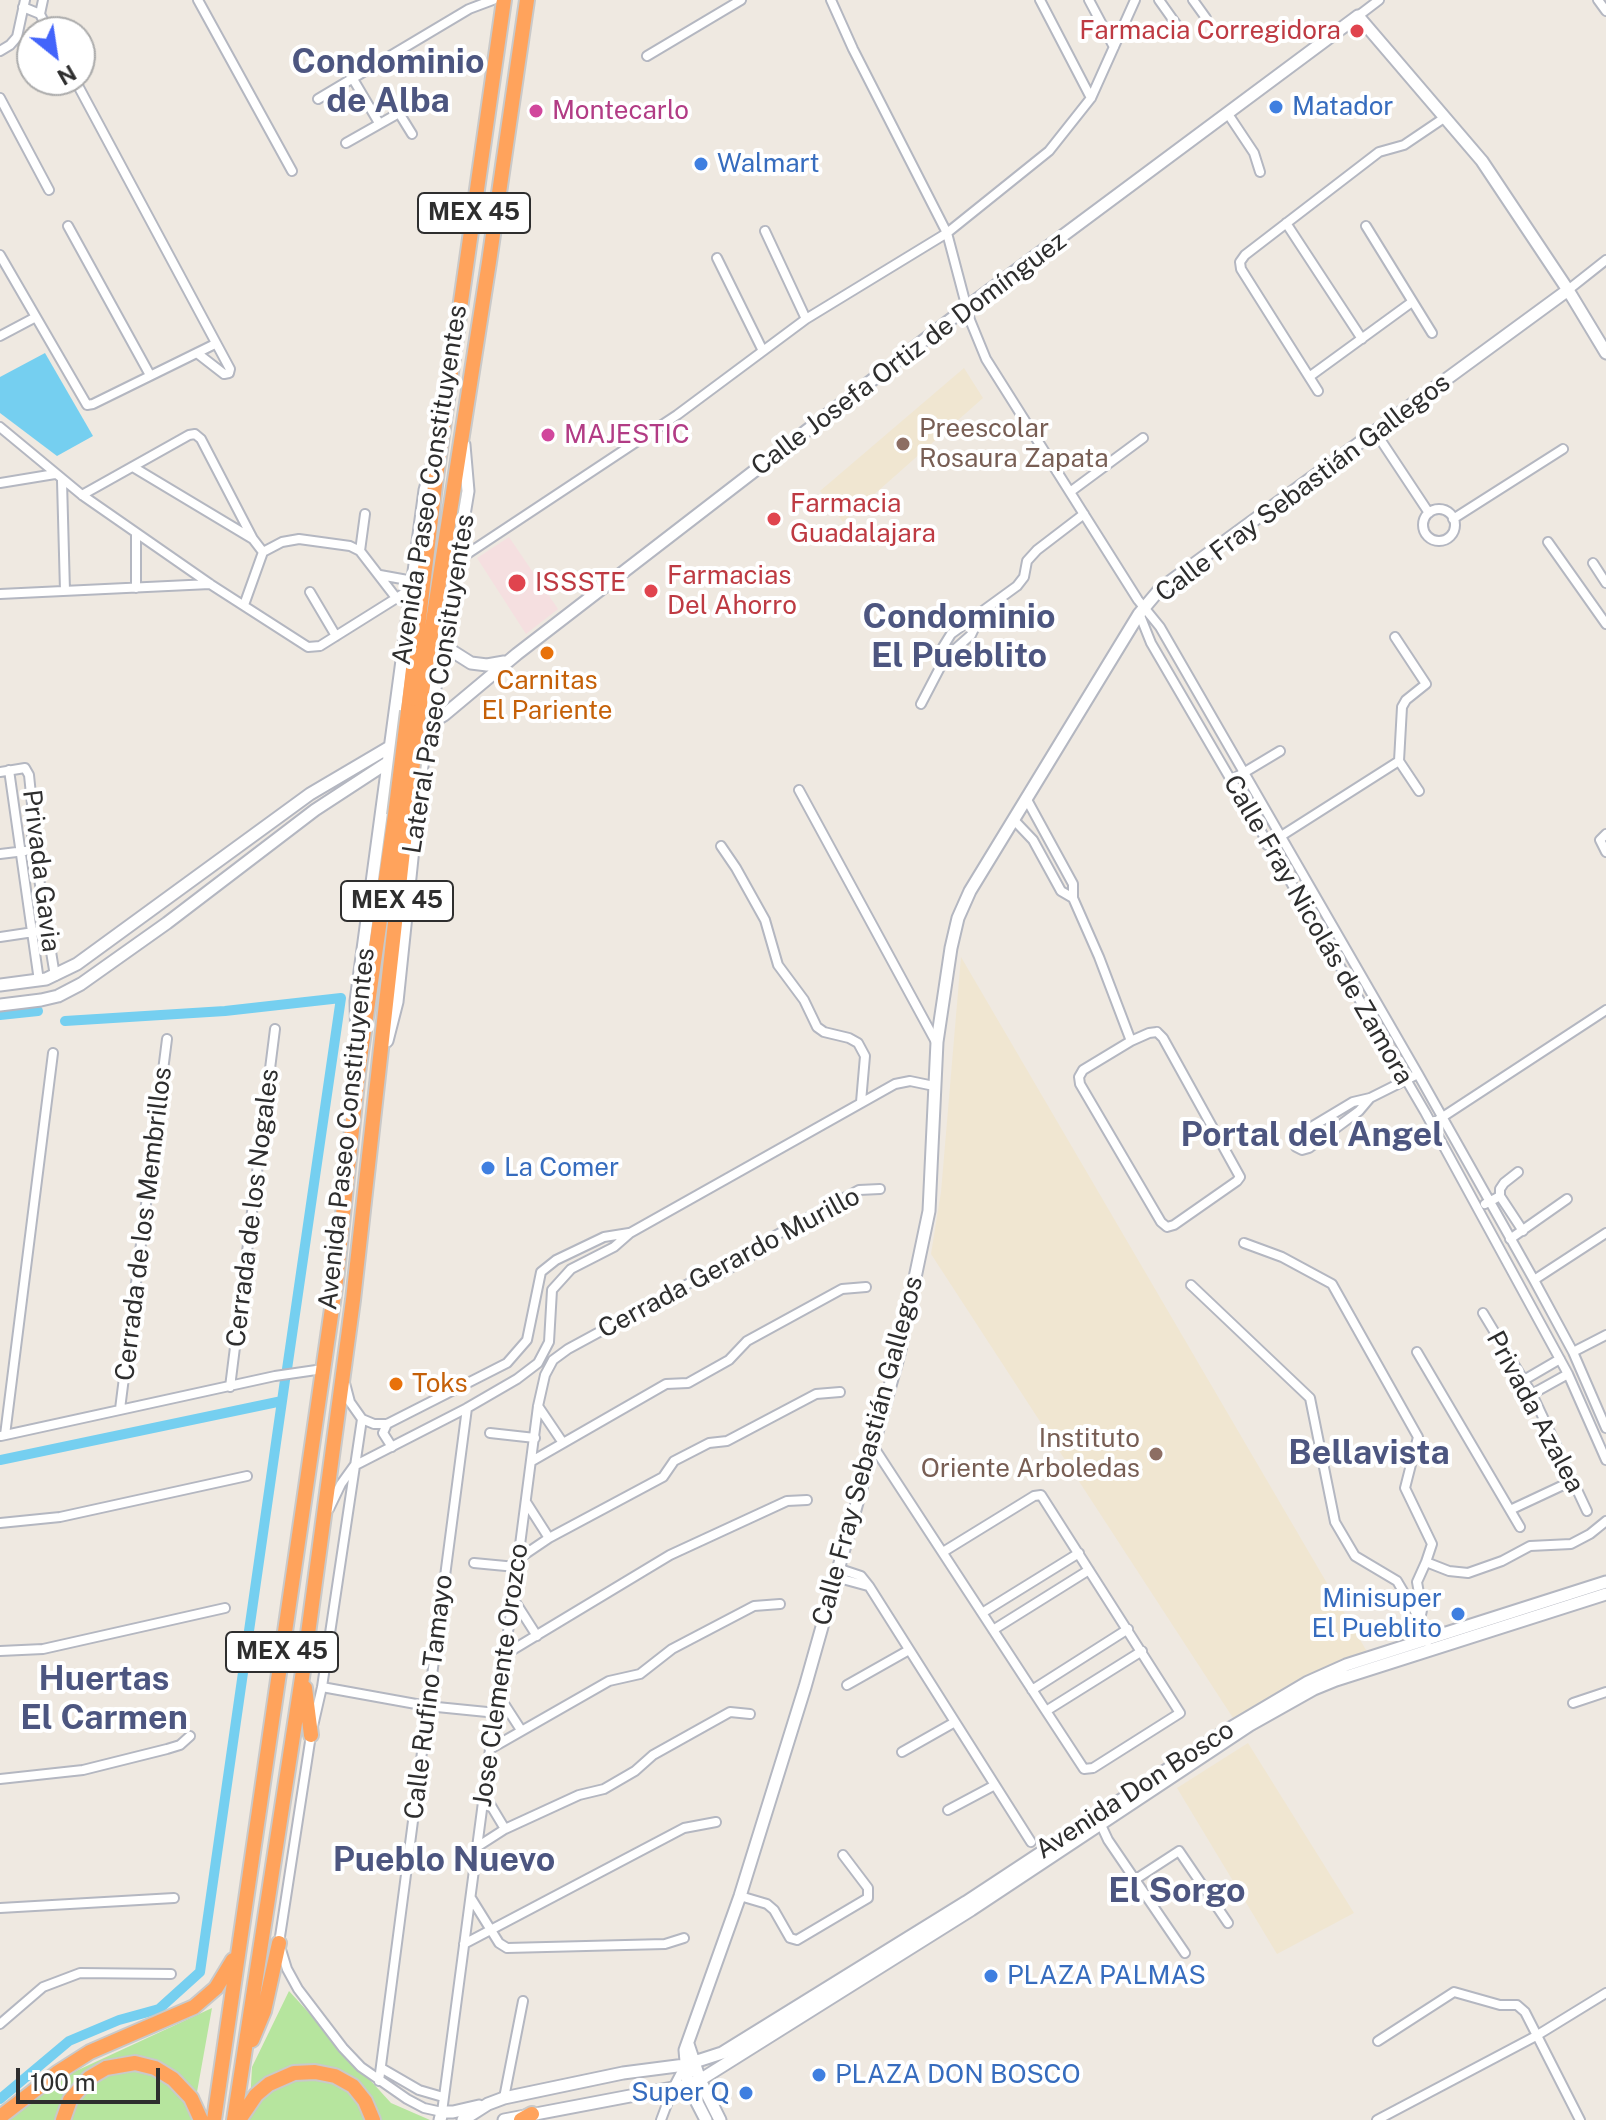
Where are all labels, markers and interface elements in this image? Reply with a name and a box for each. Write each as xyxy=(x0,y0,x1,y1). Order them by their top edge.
place label: Farmacia Corregidora xyxy=(1079,15,1341,47)
north arrow xyxy=(16,16,96,96)
marker: Farmacia Corregidora xyxy=(1348,22,1366,40)
district label: Condominio de Alba xyxy=(292,43,484,122)
text: N xyxy=(53,59,81,91)
place label: Matador xyxy=(1292,91,1394,123)
place label: Montecarlo xyxy=(552,95,689,127)
marker: Matador xyxy=(1267,98,1285,116)
marker: Montecarlo xyxy=(527,102,545,120)
place label: Walmart xyxy=(717,148,820,180)
marker: Walmart xyxy=(692,155,710,173)
road number: MEX 45 xyxy=(418,193,530,233)
street label: Calle Josefa Ortiz de Domínguez xyxy=(745,225,1073,483)
street label: Avenida Paseo Constituyentes xyxy=(386,303,474,667)
street label: Calle Fray Sebastián Gallegos xyxy=(1150,367,1456,609)
place label: Preescolar Rosaura Zapata xyxy=(919,413,1109,474)
place label: MAJESTIC xyxy=(564,419,690,451)
marker: MAJESTIC xyxy=(539,426,557,444)
marker: Preescolar Rosaura Zapata xyxy=(894,435,912,453)
place label: Farmacia Guadalajara xyxy=(790,488,936,550)
marker: Farmacia Guadalajara xyxy=(765,510,783,528)
street label: Lateral Paseo Consituyentes xyxy=(397,512,481,856)
place label: Farmacias Del Ahorro xyxy=(667,560,797,622)
place label: ISSSTE xyxy=(535,567,626,599)
marker: ISSSTE xyxy=(506,572,528,594)
marker: Farmacias Del Ahorro xyxy=(642,582,660,600)
district label: Condominio El Pueblito xyxy=(863,598,1055,678)
marker: Carnitas El Pariente xyxy=(538,644,556,662)
place label: Carnitas El Pariente xyxy=(482,665,612,726)
street label: Calle Fray Nicolás de Zamora xyxy=(1216,770,1420,1090)
street label: Privada Gavia xyxy=(16,788,66,954)
road number: MEX 45 xyxy=(341,881,453,921)
street label: Avenida Paseo Constituyentes xyxy=(312,946,382,1312)
street label: Cerrada de los Membrillos xyxy=(109,1065,179,1383)
street label: Cerrada de los Nogales xyxy=(220,1067,286,1349)
district label: Portal del Angel xyxy=(1181,1116,1443,1156)
place label: La Comer xyxy=(504,1152,619,1184)
marker: La Comer xyxy=(479,1159,497,1177)
street label: Cerrada Gerardo Murillo xyxy=(593,1181,865,1345)
street label: Calle Fray Sebastián Gallegos xyxy=(806,1273,930,1629)
street label: Privada Azalea xyxy=(1479,1326,1591,1498)
place label: Toks xyxy=(412,1368,468,1400)
marker: Toks xyxy=(387,1375,405,1393)
place label: Instituto Oriente Arboledas xyxy=(921,1423,1140,1484)
district label: Bellavista xyxy=(1288,1434,1450,1474)
marker: Instituto Oriente Arboledas xyxy=(1147,1445,1165,1463)
street label: Jose Clemente Orozco xyxy=(467,1541,535,1809)
street label: Calle Rufino Tamayo xyxy=(399,1573,459,1821)
place label: Minisuper El Pueblito xyxy=(1312,1583,1442,1644)
marker: Minisuper El Pueblito xyxy=(1449,1605,1467,1623)
road number: MEX 45 xyxy=(226,1632,338,1672)
district label: Huertas El Carmen xyxy=(20,1660,188,1740)
street label: Avenida Don Bosco xyxy=(1030,1714,1240,1866)
district label: Pueblo Nuevo xyxy=(333,1841,555,1881)
district label: El Sorgo xyxy=(1108,1872,1246,1912)
place label: PLAZA PALMAS xyxy=(1007,1960,1206,1992)
marker: PLAZA PALMAS xyxy=(982,1967,1000,1985)
scale bar xyxy=(20,2052,164,2102)
place label: PLAZA DON BOSCO xyxy=(835,2059,1080,2091)
marker: PLAZA DON BOSCO xyxy=(810,2066,828,2084)
text: 100 m xyxy=(30,2068,96,2096)
place label: Super Q xyxy=(631,2077,730,2109)
marker: Super Q xyxy=(737,2084,755,2102)

